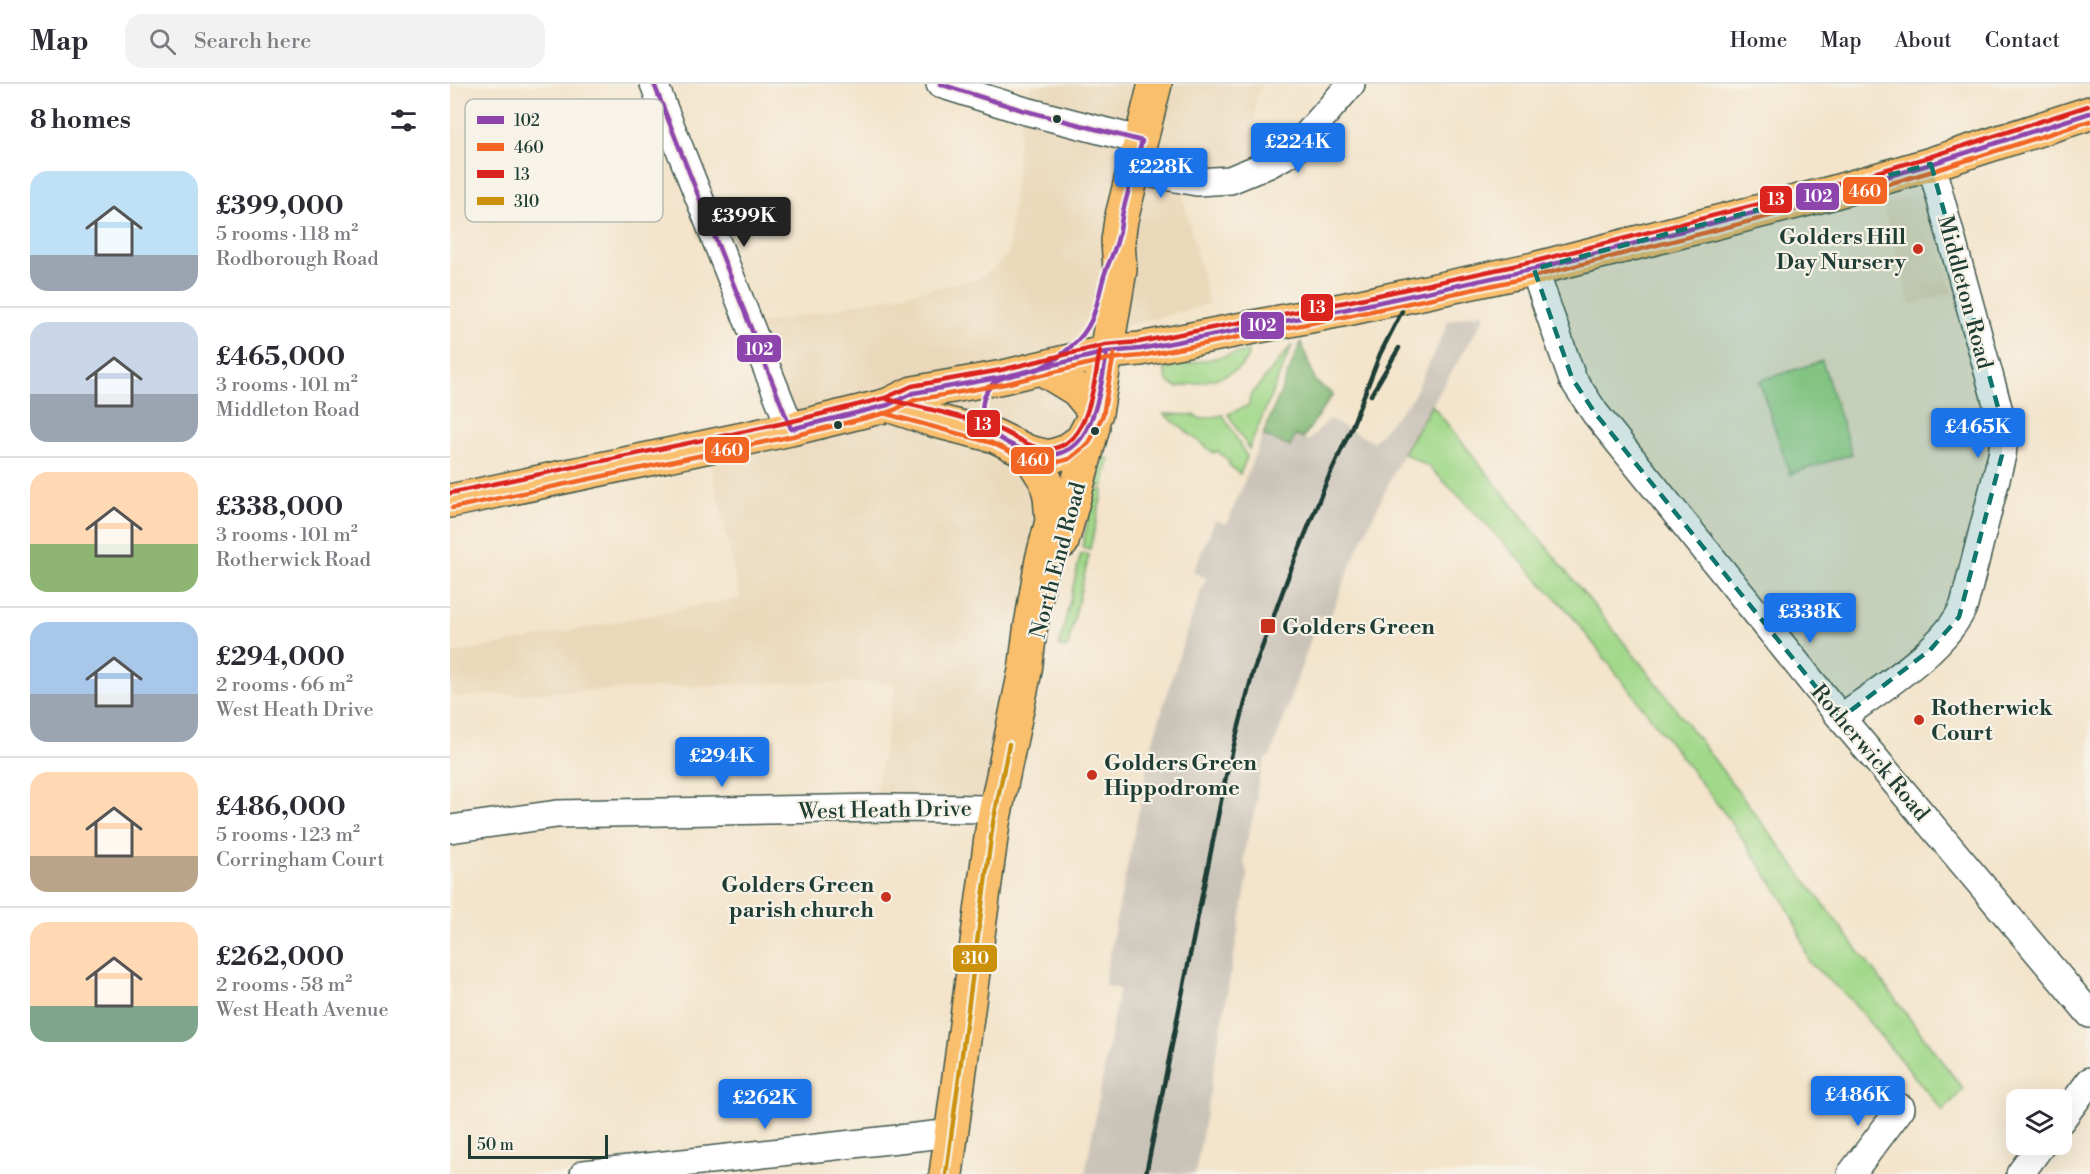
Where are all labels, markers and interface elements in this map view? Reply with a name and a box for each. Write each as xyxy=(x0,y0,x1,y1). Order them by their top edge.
search box xyxy=(125,14,545,68)
text: Map xyxy=(30,24,89,59)
icon: search xyxy=(146,25,179,58)
text: Search here xyxy=(194,28,311,55)
text: Home xyxy=(1730,28,1787,54)
text: Map xyxy=(1820,28,1862,54)
text: About xyxy=(1895,28,1952,54)
text: Contact xyxy=(1985,28,2060,54)
legend xyxy=(465,99,663,222)
text: 8 homes xyxy=(30,104,131,136)
icon: filters xyxy=(387,104,420,137)
text: 102 xyxy=(514,111,540,131)
unlabelled marker xyxy=(1051,113,1063,125)
pin: £224K xyxy=(1256,123,1340,174)
text: £224K xyxy=(1265,130,1331,155)
text: 460 xyxy=(514,138,544,158)
pin: £228K xyxy=(1119,148,1203,199)
text: £228K xyxy=(1128,155,1194,180)
text: 13 xyxy=(514,165,530,185)
line badge: 460 xyxy=(1842,176,1888,205)
line badge: 102 xyxy=(1795,182,1840,211)
text: 460 xyxy=(1849,182,1881,202)
line badge: 13 xyxy=(1759,185,1793,214)
text: 102 xyxy=(1804,187,1832,207)
text: £399,000 xyxy=(216,190,344,222)
text: 13 xyxy=(1767,190,1785,210)
text: 310 xyxy=(514,192,539,212)
icon: home xyxy=(78,195,150,267)
pin: £399K xyxy=(702,197,786,248)
text: £399K xyxy=(712,204,776,229)
street label: Middleton Road xyxy=(1931,213,1998,373)
text: 5 rooms · 118 m² xyxy=(216,222,358,247)
place label: Golders Hill Day Nursery xyxy=(1776,224,1907,276)
marker: Golders Hill Day Nursery xyxy=(1911,242,1925,256)
text: Rodborough Road xyxy=(216,247,379,272)
line badge: 13 xyxy=(1300,293,1334,322)
text: 13 xyxy=(1308,298,1326,318)
line badge: 102 xyxy=(1240,311,1285,340)
text: 102 xyxy=(1248,316,1276,336)
line badge: 102 xyxy=(736,334,782,363)
text: 102 xyxy=(745,340,773,360)
text: £465,000 xyxy=(216,341,345,373)
icon: home xyxy=(78,346,150,418)
text: 3 rooms · 101 m² xyxy=(216,373,358,398)
text: Middleton Road xyxy=(216,398,360,423)
pin: £465K xyxy=(1936,408,2020,459)
line badge: 13 xyxy=(966,409,1001,438)
text: 13 xyxy=(974,415,992,435)
text: £465K xyxy=(1945,415,2011,440)
unlabelled marker xyxy=(832,419,844,431)
unlabelled marker xyxy=(1089,425,1101,437)
line badge: 460 xyxy=(704,436,750,464)
text: 460 xyxy=(711,441,743,461)
line badge: 460 xyxy=(1010,446,1055,475)
text: 460 xyxy=(1017,451,1049,471)
street label: North End Road xyxy=(1025,479,1092,641)
text: £338,000 xyxy=(216,491,343,523)
icon: home xyxy=(78,496,150,568)
text: 3 rooms · 101 m² xyxy=(216,523,358,548)
text: Rotherwick Road xyxy=(216,548,371,573)
pin: £338K xyxy=(1768,593,1852,644)
text: £338K xyxy=(1778,600,1842,625)
place label: Golders Green xyxy=(1282,614,1435,641)
marker: Golders Green xyxy=(1259,617,1277,635)
text: £294,000 xyxy=(216,641,345,673)
icon: home xyxy=(78,646,150,718)
text: 2 rooms · 66 m² xyxy=(216,673,353,698)
street label: Rotherwick Road xyxy=(1805,679,1935,827)
place label: Rotherwick Court xyxy=(1931,695,2053,747)
text: West Heath Drive xyxy=(216,698,374,723)
marker: Rotherwick Court xyxy=(1912,713,1926,727)
pin: £294K xyxy=(680,737,764,788)
text: £294K xyxy=(689,744,755,769)
place label: Golders Green Hippodrome xyxy=(1104,750,1257,802)
marker: Golders Green Hippodrome xyxy=(1085,768,1099,782)
text: £486,000 xyxy=(216,791,346,823)
street label: West Heath Drive xyxy=(797,795,972,826)
icon: home xyxy=(78,796,150,868)
text: 5 rooms · 123 m² xyxy=(216,823,360,848)
text: Corringham Court xyxy=(216,848,384,873)
place label: Golders Green parish church xyxy=(721,872,874,924)
marker: Golders Green parish church xyxy=(879,890,893,904)
text: £262,000 xyxy=(216,941,344,973)
line badge: 310 xyxy=(952,944,998,973)
icon: home xyxy=(78,946,150,1018)
text: 310 xyxy=(961,949,989,969)
text: 2 rooms · 58 m² xyxy=(216,973,352,998)
text: West Heath Avenue xyxy=(216,998,389,1023)
pin: £486K xyxy=(1816,1076,1900,1127)
pin: £262K xyxy=(723,1079,807,1130)
text: £486K xyxy=(1825,1083,1891,1108)
text: £262K xyxy=(733,1086,798,1111)
map controls xyxy=(2006,1089,2072,1155)
button: layers xyxy=(2006,1089,2072,1155)
scale bar xyxy=(468,1132,608,1160)
text: 50 m xyxy=(477,1135,514,1155)

